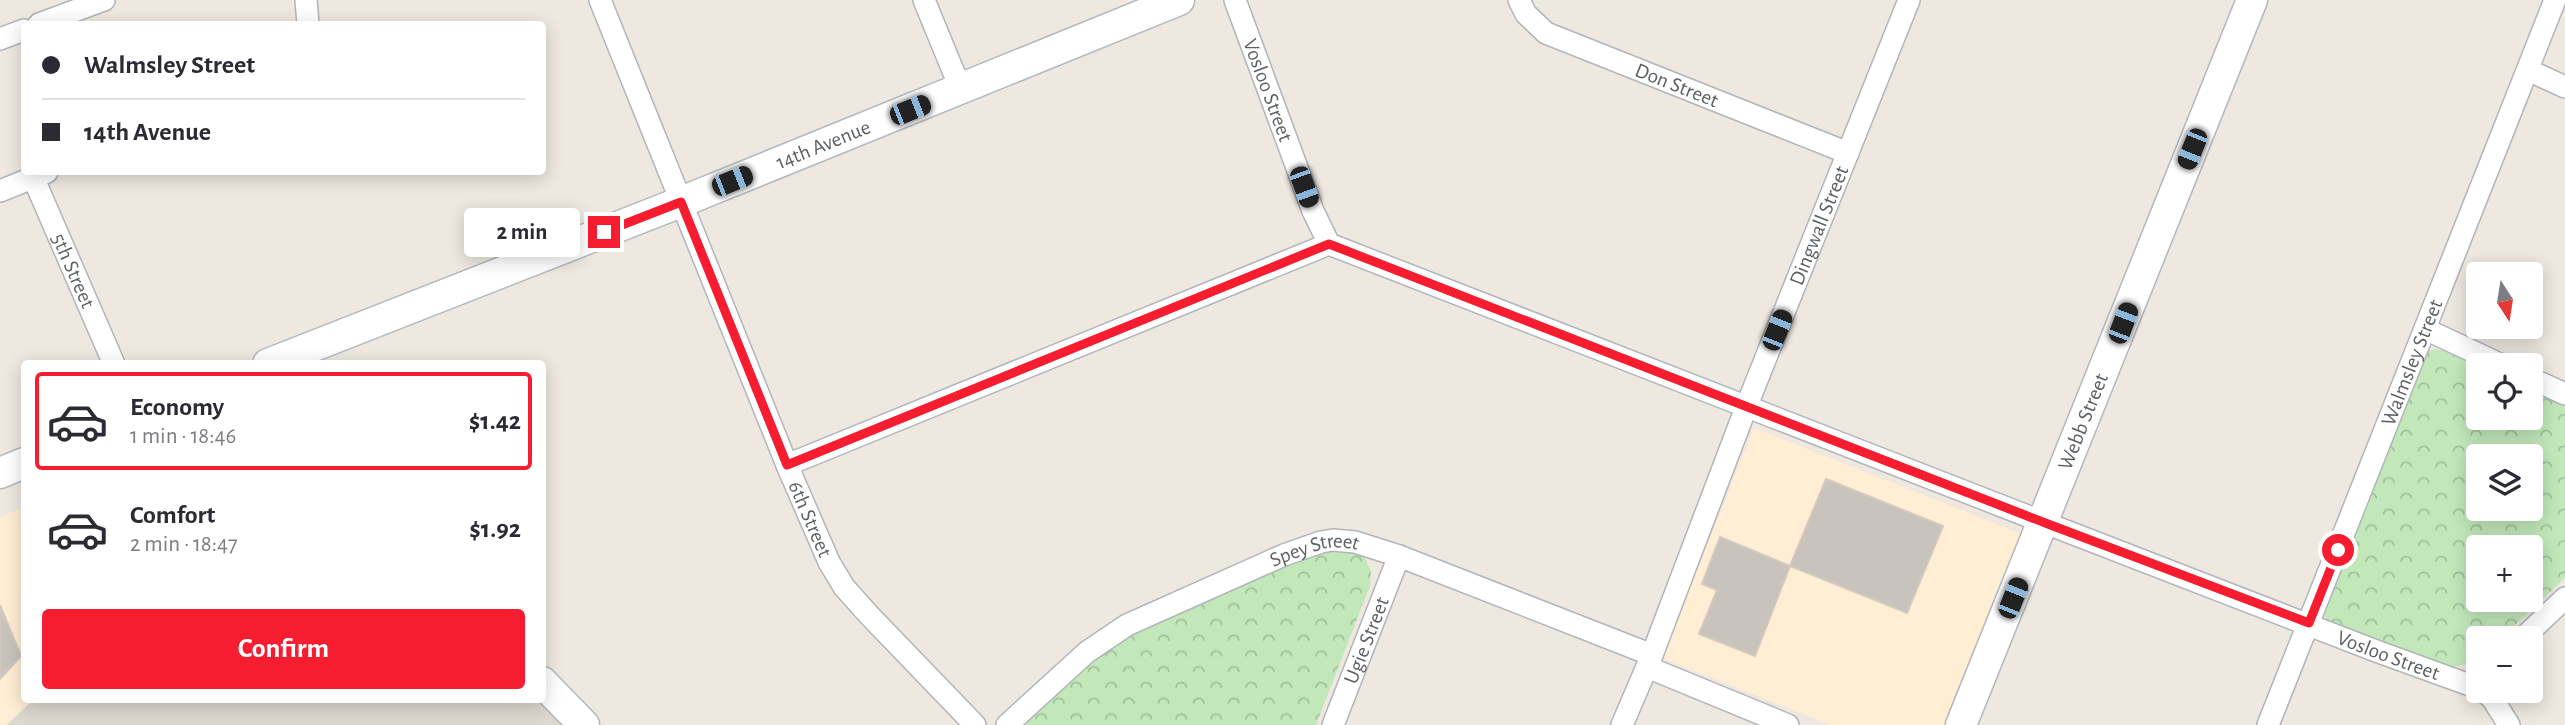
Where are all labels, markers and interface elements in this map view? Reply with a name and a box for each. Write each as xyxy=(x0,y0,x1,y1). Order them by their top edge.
street label: Vosloo Street xyxy=(1239,36,1296,145)
text: Walmsley Street xyxy=(84,52,255,78)
street label: Don Street xyxy=(1632,60,1721,111)
car xyxy=(887,92,934,128)
street label: 14th Avenue xyxy=(773,116,873,173)
text: 14th Avenue xyxy=(84,119,211,145)
car xyxy=(2175,126,2210,172)
car xyxy=(709,163,756,199)
street label: Dingwall Street xyxy=(1786,163,1853,288)
car xyxy=(1287,164,1322,210)
callout: 2 min xyxy=(464,208,580,256)
route end xyxy=(588,216,620,248)
text: 2 min xyxy=(496,221,548,244)
street label: 5th Street xyxy=(48,230,99,312)
north arrow xyxy=(2466,262,2543,340)
map controls xyxy=(2466,262,2543,703)
street label: Walmsley Street xyxy=(2378,296,2447,429)
car xyxy=(2106,300,2141,346)
car xyxy=(1760,307,1795,353)
button: locate xyxy=(2466,353,2543,430)
street label: Webb Street xyxy=(2055,370,2112,473)
icon: car xyxy=(46,390,109,453)
text: Economy xyxy=(130,394,224,420)
text: $1.42 xyxy=(469,408,521,434)
text: 1 min · 18:46 xyxy=(130,425,236,448)
button: layers xyxy=(2466,444,2543,521)
street label: 6th Street xyxy=(784,478,836,561)
icon: car xyxy=(46,498,109,561)
text: Comfort xyxy=(130,502,215,528)
text: $1.92 xyxy=(469,516,521,542)
street label: Spey Street xyxy=(1267,530,1362,571)
text: 2 min · 18:47 xyxy=(130,533,238,556)
route start xyxy=(2322,534,2354,566)
button: + xyxy=(2466,535,2543,612)
car xyxy=(1996,575,2031,621)
street label: Ugie Street xyxy=(1340,594,1393,687)
button: Confirm xyxy=(42,609,525,689)
button: − xyxy=(2466,626,2543,703)
street label: Vosloo Street xyxy=(2334,627,2443,684)

